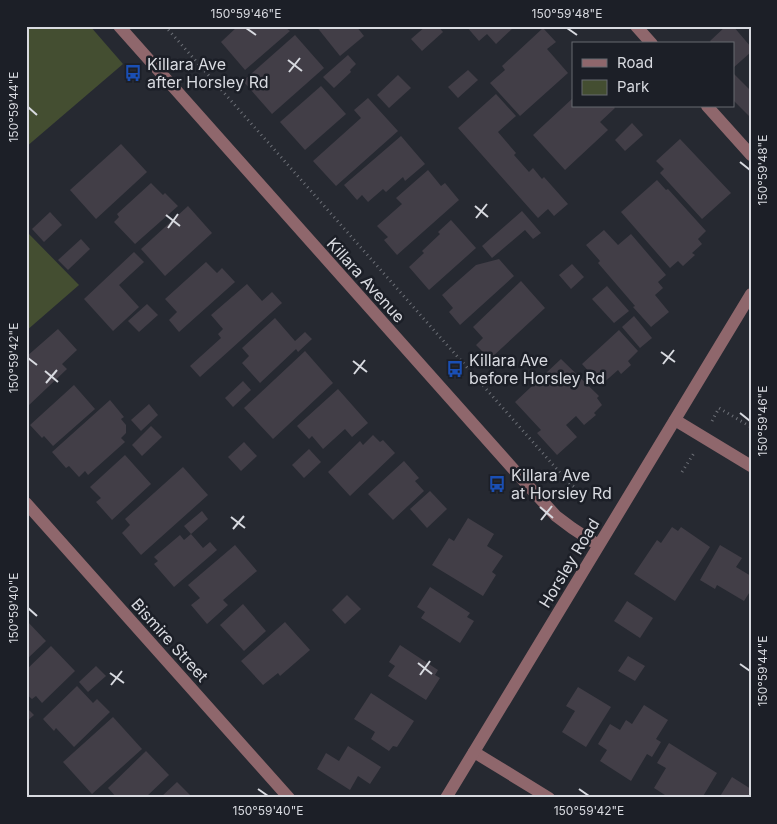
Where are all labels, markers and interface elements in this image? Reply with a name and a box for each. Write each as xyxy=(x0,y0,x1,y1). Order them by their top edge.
text: 150°59'46"E xyxy=(211,6,281,21)
text: 150°59'48"E xyxy=(532,6,602,21)
legend xyxy=(572,42,734,108)
text: Road xyxy=(617,53,653,72)
place label: Killara Ave after Horsley Rd xyxy=(147,54,268,92)
bus stop icon: Killara Ave after Horsley Rd xyxy=(123,63,143,83)
text: 150°59'44"E xyxy=(6,71,21,143)
text: Park xyxy=(617,77,650,96)
text: 150°59'48"E xyxy=(755,135,770,205)
street label: Killara Avenue xyxy=(323,233,409,327)
text: 150°59'42"E xyxy=(6,323,21,393)
place label: Killara Ave before Horsley Rd xyxy=(469,350,605,388)
bus stop icon: Killara Ave before Horsley Rd xyxy=(445,359,465,379)
text: 150°59'46"E xyxy=(755,386,770,456)
place label: Killara Ave at Horsley Rd xyxy=(511,465,612,503)
bus stop icon: Killara Ave at Horsley Rd xyxy=(487,474,507,494)
street label: Horsley Road xyxy=(534,515,604,611)
text: 150°59'40"E xyxy=(6,573,21,643)
street label: Bismire Street xyxy=(127,594,213,686)
text: 150°59'44"E xyxy=(755,635,770,707)
text: 150°59'40"E xyxy=(233,803,303,818)
text: 150°59'42"E xyxy=(554,803,624,818)

